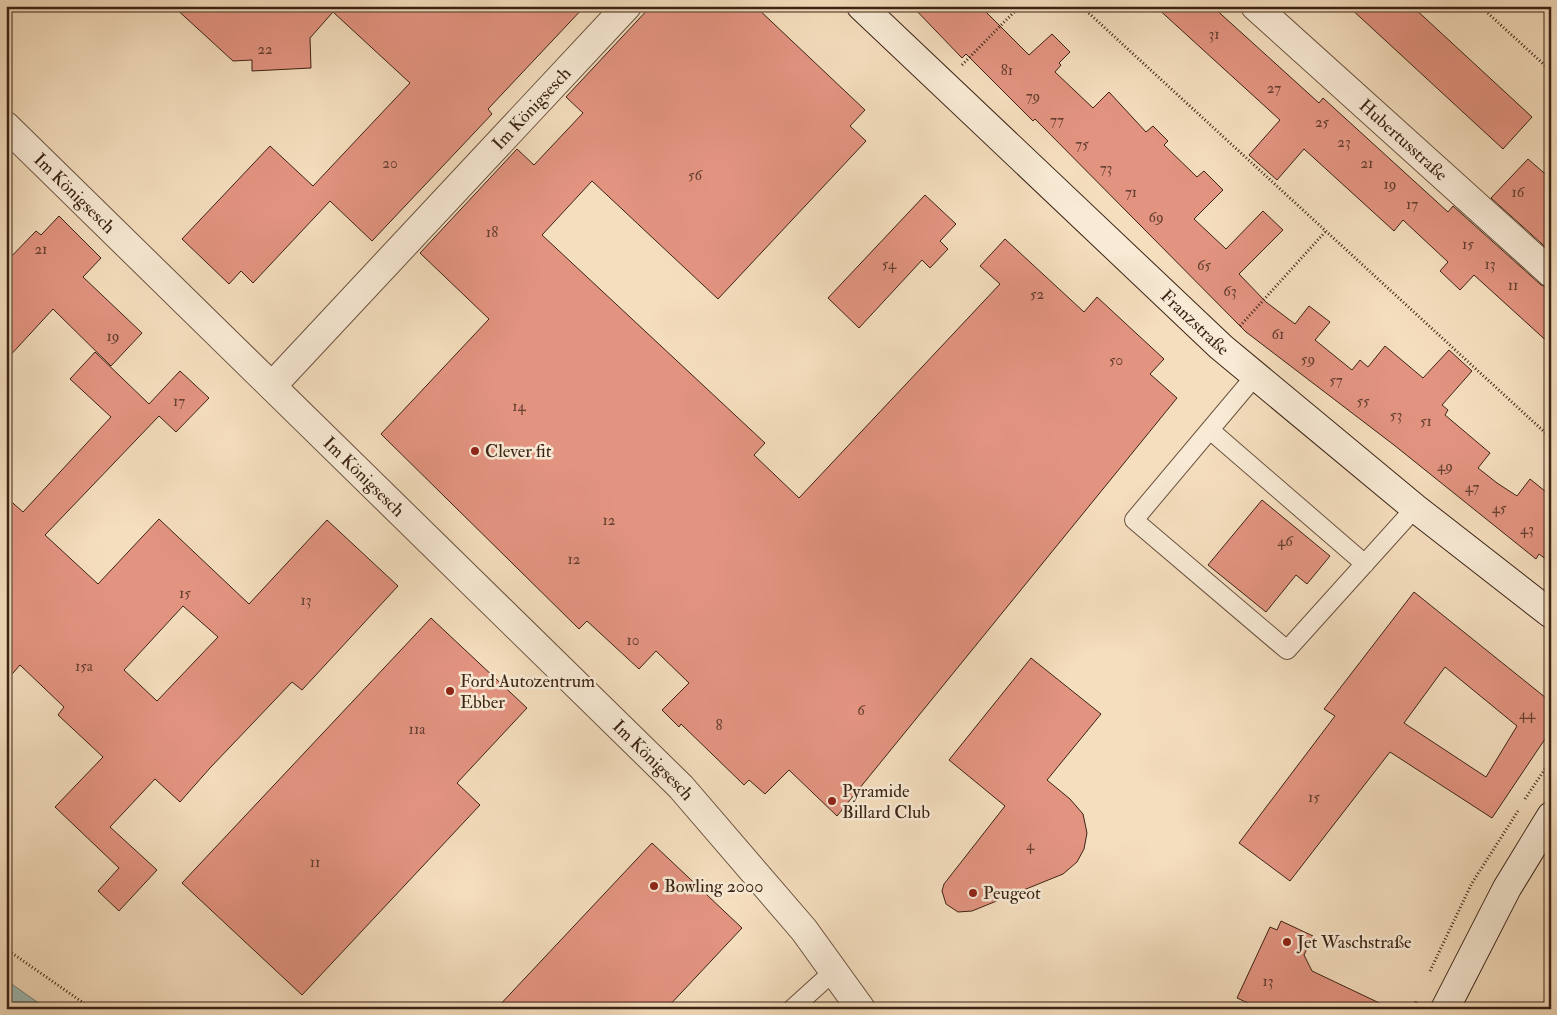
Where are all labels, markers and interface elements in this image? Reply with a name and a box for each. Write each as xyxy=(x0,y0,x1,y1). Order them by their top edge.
house number: 31 xyxy=(1208,25,1220,44)
house number: 22 xyxy=(257,40,273,59)
house number: 81 xyxy=(1001,61,1013,80)
street label: Im Königsesch xyxy=(487,62,576,155)
house number: 27 xyxy=(1267,79,1281,98)
house number: 79 xyxy=(1026,87,1040,106)
street label: Hubertusstraße xyxy=(1354,94,1453,186)
house number: 77 xyxy=(1050,111,1064,130)
house number: 25 xyxy=(1315,113,1329,132)
house number: 23 xyxy=(1337,133,1351,152)
house number: 75 xyxy=(1075,135,1089,154)
street label: Im Königsesch xyxy=(29,148,121,239)
house number: 20 xyxy=(382,154,398,173)
house number: 21 xyxy=(1361,154,1373,173)
house number: 73 xyxy=(1100,159,1112,178)
house number: 56 xyxy=(688,166,703,185)
house number: 19 xyxy=(1384,175,1396,194)
house number: 71 xyxy=(1125,183,1137,202)
house number: 16 xyxy=(1512,183,1526,202)
house number: 17 xyxy=(1406,195,1418,214)
house number: 69 xyxy=(1148,208,1164,227)
house number: 18 xyxy=(486,223,498,242)
house number: 15 xyxy=(1462,235,1474,254)
house number: 21 xyxy=(35,240,47,259)
house number: 54 xyxy=(882,255,897,274)
house number: 13 xyxy=(1484,255,1496,274)
house number: 65 xyxy=(1197,256,1211,275)
house number: 11 xyxy=(1508,276,1518,295)
house number: 63 xyxy=(1223,282,1237,301)
street label: Franzstraße xyxy=(1156,284,1234,361)
house number: 52 xyxy=(1030,285,1044,304)
house number: 61 xyxy=(1272,325,1284,344)
house number: 19 xyxy=(107,327,119,346)
house number: 59 xyxy=(1301,350,1315,369)
house number: 50 xyxy=(1109,351,1123,370)
house number: 57 xyxy=(1329,371,1343,390)
house number: 17 xyxy=(173,392,185,411)
house number: 55 xyxy=(1356,392,1370,411)
house number: 14 xyxy=(512,397,527,416)
house number: 53 xyxy=(1390,406,1402,425)
house number: 51 xyxy=(1420,412,1432,431)
street label: Im Königsesch xyxy=(318,431,410,522)
place label: Clever fit xyxy=(485,440,552,463)
marker: Clever fit xyxy=(469,445,481,457)
house number: 49 xyxy=(1437,457,1453,476)
house number: 47 xyxy=(1465,478,1479,497)
house number: 45 xyxy=(1492,499,1507,518)
house number: 12 xyxy=(603,511,616,530)
house number: 43 xyxy=(1520,520,1534,539)
house number: 46 xyxy=(1277,532,1294,551)
house number: 12 xyxy=(568,550,581,569)
house number: 15 xyxy=(179,584,191,603)
house number: 13 xyxy=(300,591,312,610)
house number: 10 xyxy=(627,631,639,650)
house number: 15a xyxy=(75,657,94,676)
place label: Ford Autozentrum Ebber xyxy=(460,670,595,714)
marker: Ford Autozentrum Ebber xyxy=(444,685,456,697)
house number: 6 xyxy=(857,701,866,720)
house number: 44 xyxy=(1519,705,1536,724)
street label: Im Königsesch xyxy=(608,715,699,806)
house number: 8 xyxy=(715,716,723,735)
house number: 11a xyxy=(409,720,426,739)
place label: Pyramide Billard Club xyxy=(842,780,930,824)
house number: 15 xyxy=(1308,788,1320,807)
marker: Pyramide Billard Club xyxy=(826,795,838,807)
house number: 4 xyxy=(1026,836,1035,855)
house number: 11 xyxy=(310,853,320,872)
place label: Bowling 2000 xyxy=(664,875,764,898)
marker: Bowling 2000 xyxy=(648,880,660,892)
place label: Peugeot xyxy=(983,882,1041,905)
marker: Peugeot xyxy=(967,887,979,899)
place label: Jet Waschstraße xyxy=(1296,931,1412,954)
marker: Jet Waschstraße xyxy=(1281,936,1293,948)
house number: 13 xyxy=(1262,972,1274,991)

